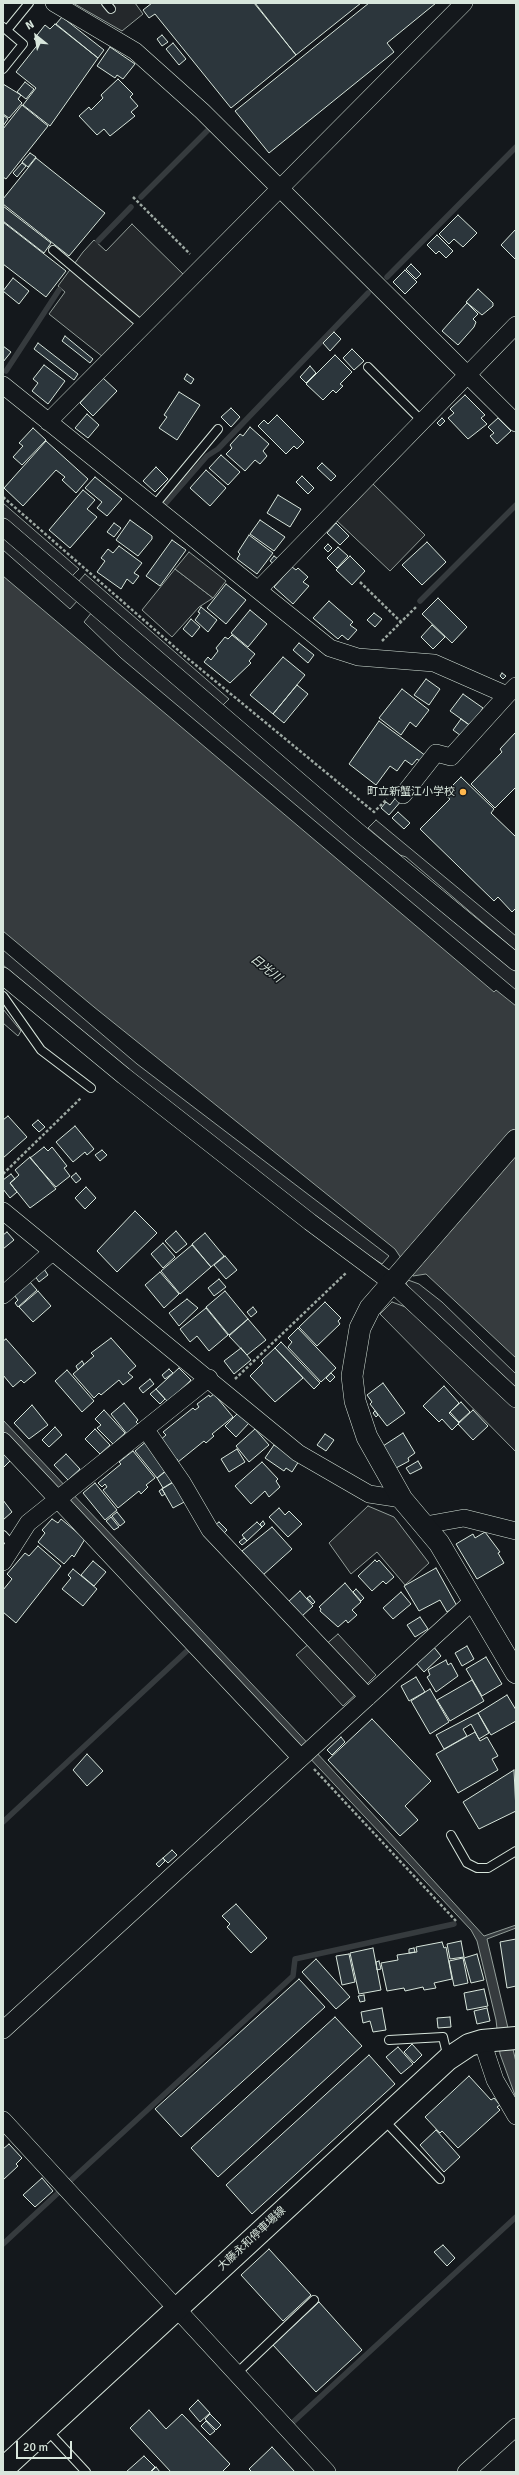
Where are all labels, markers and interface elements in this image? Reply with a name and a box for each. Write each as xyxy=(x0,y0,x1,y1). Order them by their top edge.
north arrow xyxy=(16,16,56,56)
text: N xyxy=(23,18,36,33)
place label: 町立新蟹江小学校 xyxy=(367,785,455,799)
marker: 町立新蟹江小学校 xyxy=(458,787,468,797)
water label: 日光川 xyxy=(247,952,285,986)
street label: 大藤永和停車場線 xyxy=(215,2204,289,2274)
scale bar xyxy=(18,2433,74,2459)
text: 20 m xyxy=(23,2440,48,2455)

